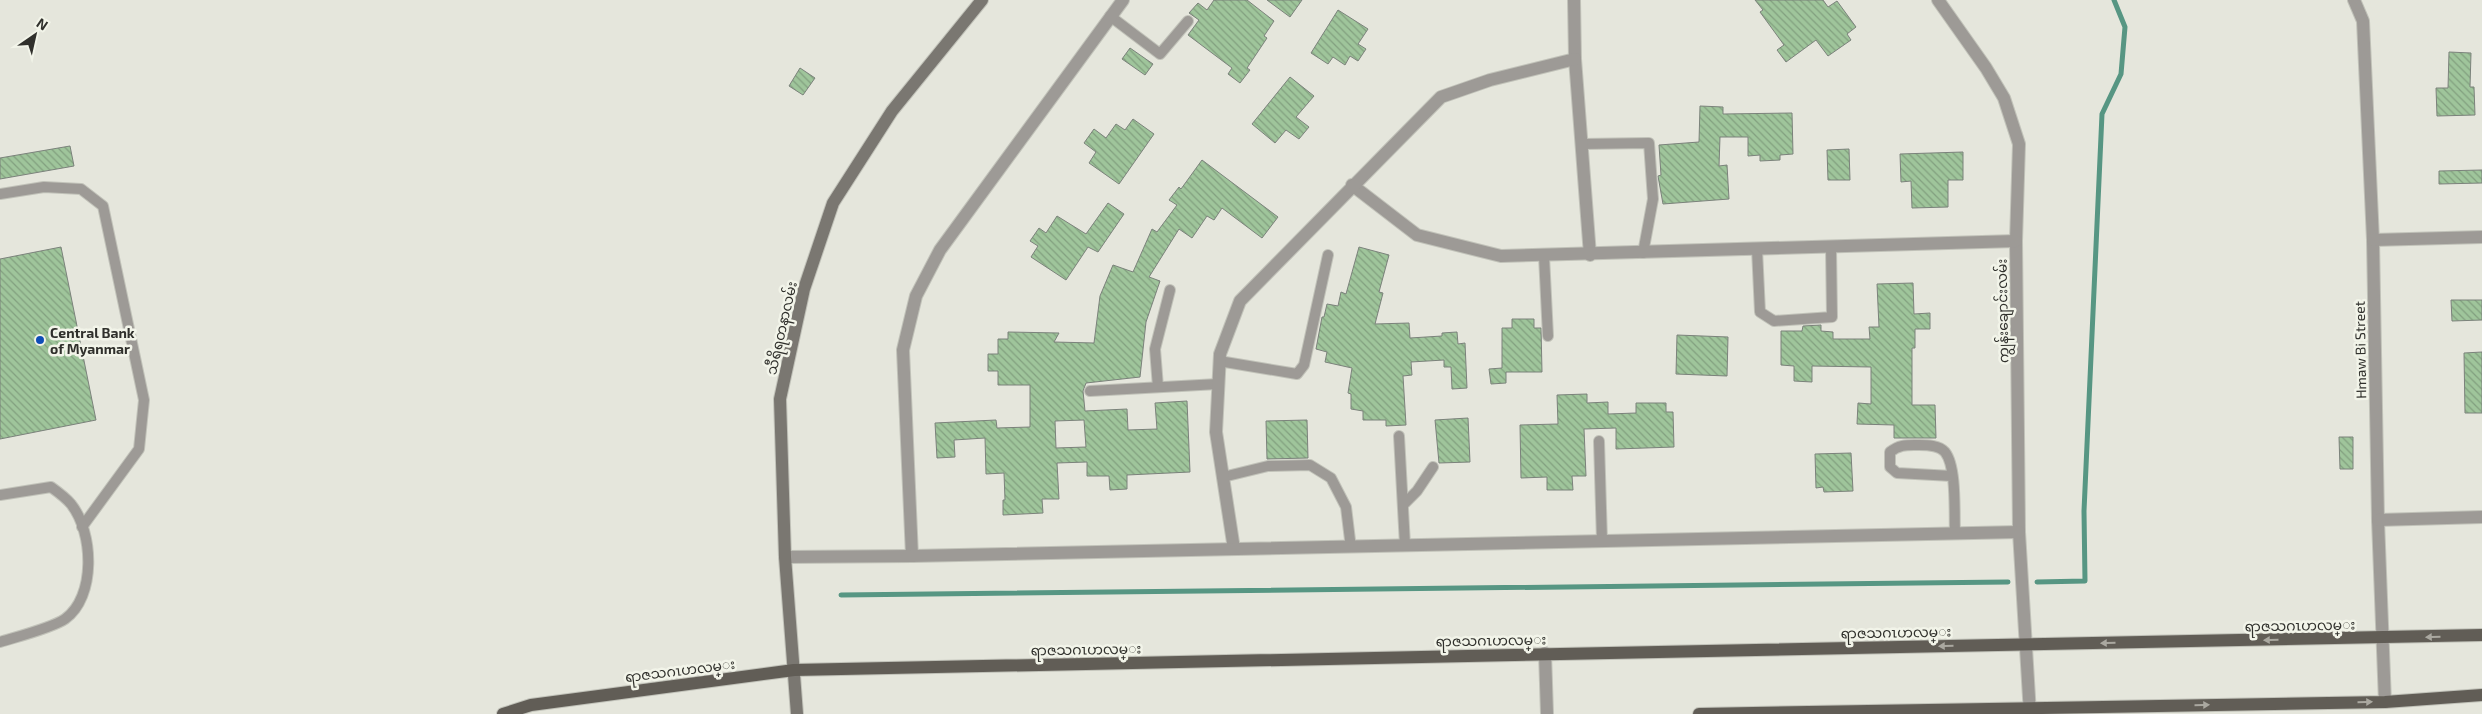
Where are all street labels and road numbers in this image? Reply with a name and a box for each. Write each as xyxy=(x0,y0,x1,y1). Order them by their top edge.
street label: ကျွန်းချောင်းလမ်း xyxy=(1992,259,2016,363)
street label: သီရိရတနာလမ်း xyxy=(761,279,804,377)
street label: Hmaw Bi Street xyxy=(2351,301,2369,399)
street label: ရာဇသဂၤဟလမ္း xyxy=(2245,616,2355,638)
street label: ရာဇသဂၤဟလမ္း xyxy=(1841,623,1951,645)
street label: ရာဇသဂၤဟလမ္း xyxy=(1436,631,1546,653)
street label: ရာဇသဂၤဟလမ္း xyxy=(1031,640,1141,662)
street label: ရာဇသဂၤဟလမ္း xyxy=(624,655,736,689)

